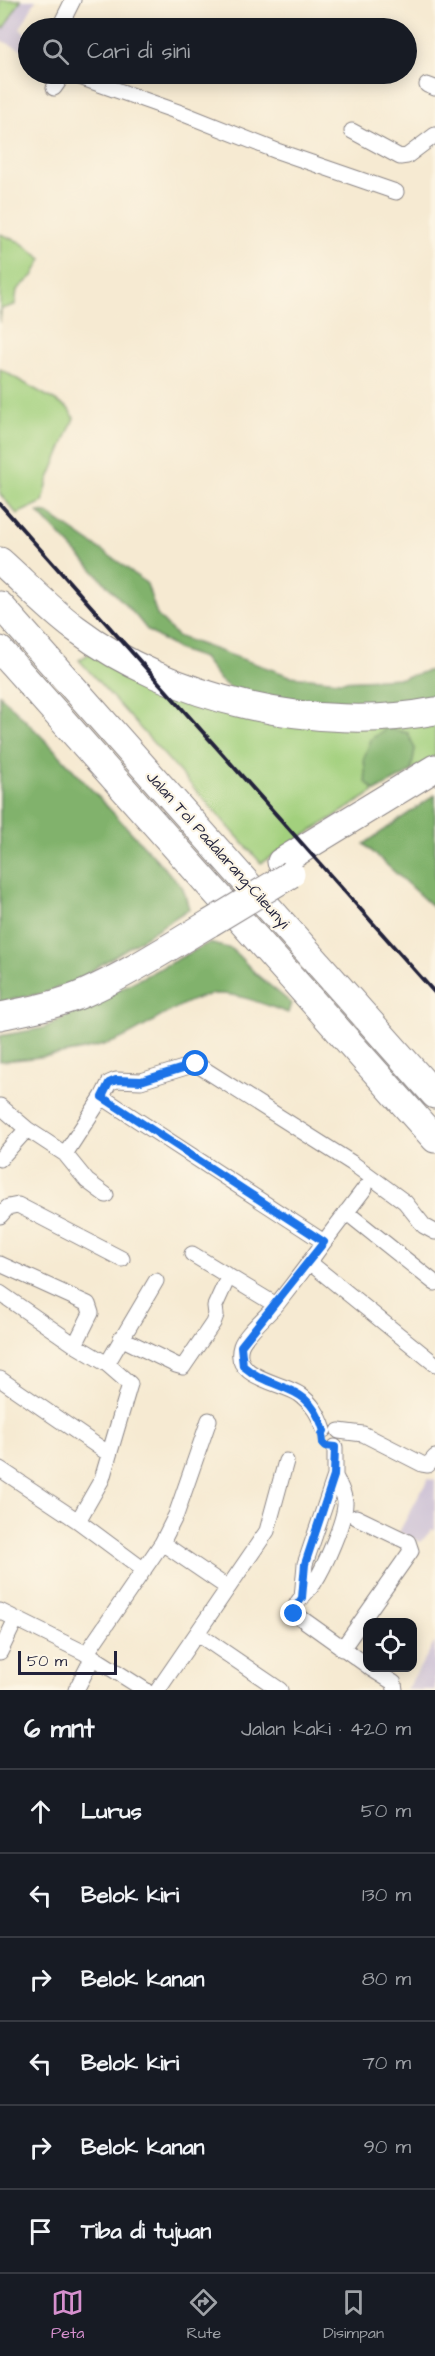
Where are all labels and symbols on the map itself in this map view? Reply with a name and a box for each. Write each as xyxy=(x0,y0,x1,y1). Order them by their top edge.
street label: Jalan Tol Padalarang–Cileunyi xyxy=(140,766,295,935)
route start xyxy=(182,1050,208,1076)
route end xyxy=(280,1600,306,1626)
scale bar xyxy=(18,1648,117,1676)

